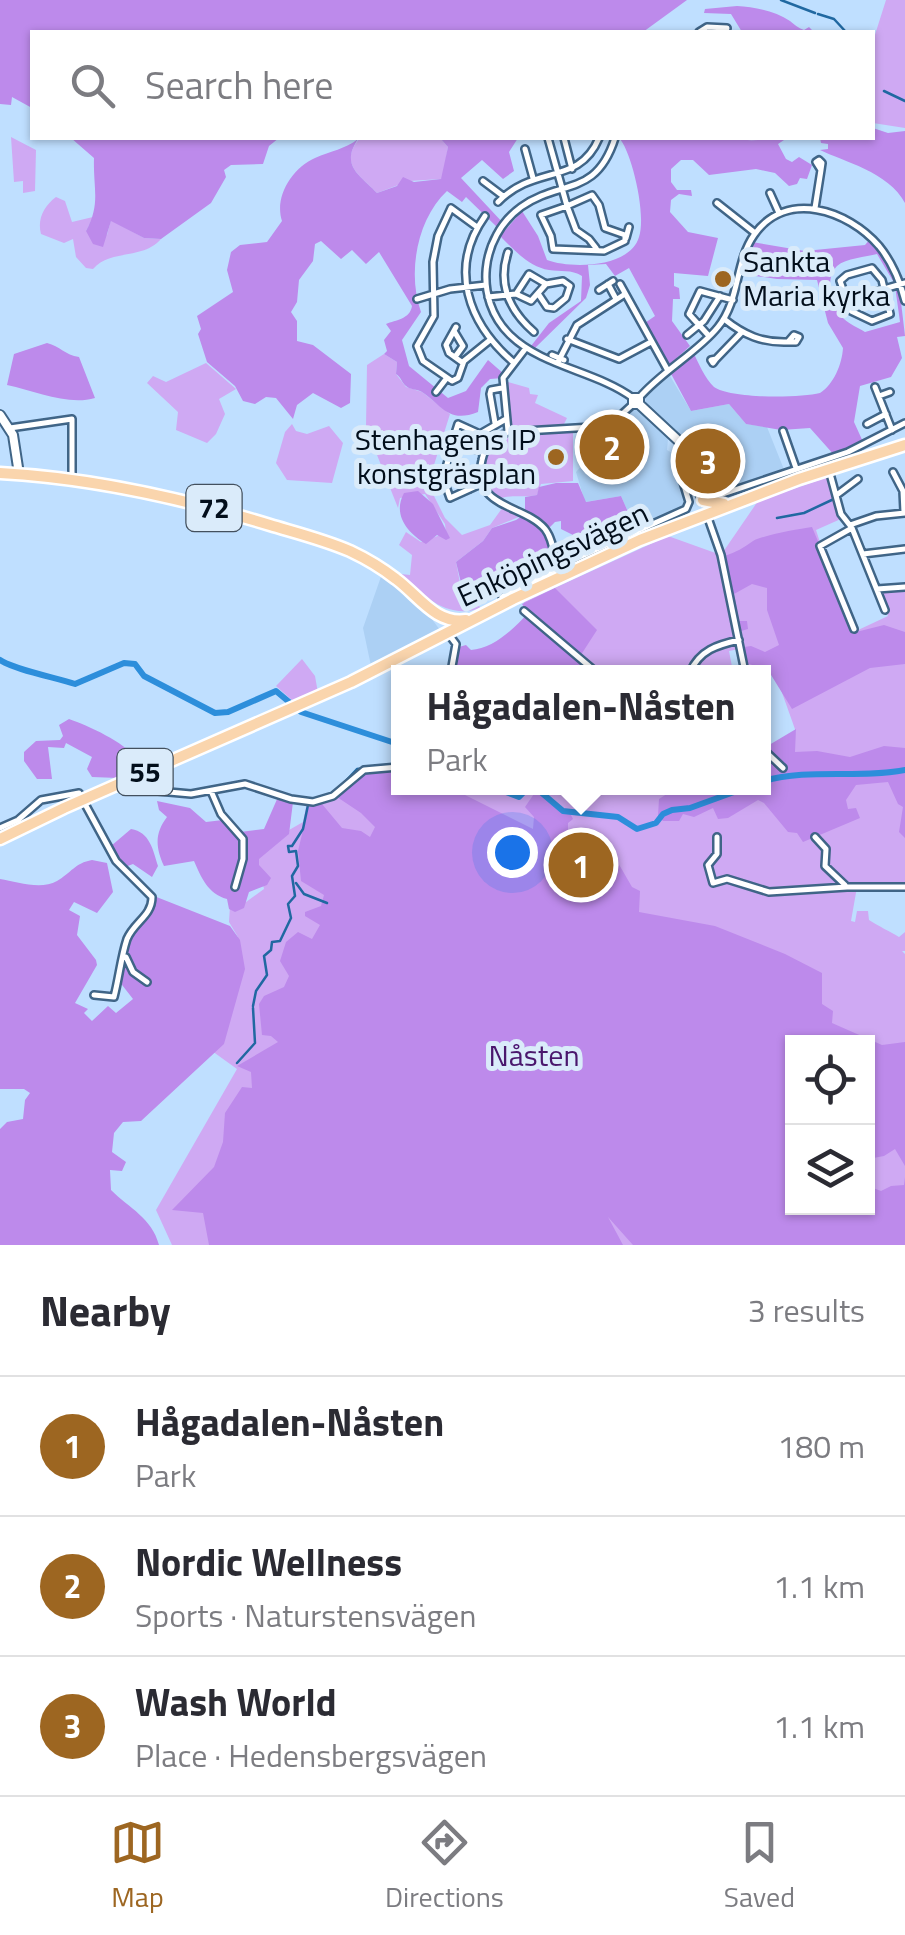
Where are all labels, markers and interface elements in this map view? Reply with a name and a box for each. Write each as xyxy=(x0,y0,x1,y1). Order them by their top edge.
search box xyxy=(30,30,875,140)
text: Search here xyxy=(145,56,333,114)
icon: search xyxy=(65,58,120,113)
place label: Sankta Maria kyrka xyxy=(743,238,890,318)
marker: Sankta Maria kyrka xyxy=(712,268,734,290)
pin: 2 xyxy=(580,410,644,484)
place label: Stenhagens IP konstgräsplan xyxy=(355,416,536,496)
pin: 3 xyxy=(676,424,740,498)
marker: Stenhagens IP konstgräsplan xyxy=(545,446,567,468)
road number: 72 xyxy=(186,485,242,531)
street label: Enköpingsvägen xyxy=(449,490,656,618)
popup xyxy=(391,665,771,795)
text: Hågadalen-Nåsten xyxy=(426,677,736,735)
text: Park xyxy=(426,735,488,783)
road number: 55 xyxy=(118,749,172,795)
your location xyxy=(487,827,538,878)
pin: 1 xyxy=(548,828,614,902)
park label: Nåsten xyxy=(488,1032,580,1078)
map controls xyxy=(785,1035,875,1215)
button: locate xyxy=(785,1035,875,1125)
button: layers xyxy=(785,1125,875,1215)
text: Nearby xyxy=(40,1278,171,1342)
text: 3 results xyxy=(748,1286,865,1334)
text: Hågadalen-Nåsten xyxy=(135,1393,444,1451)
text: 1 xyxy=(64,1422,81,1470)
text: 180 m xyxy=(777,1422,865,1470)
text: Park xyxy=(135,1451,196,1499)
text: Nordic Wellness xyxy=(135,1533,402,1591)
text: 2 xyxy=(64,1562,81,1610)
text: 1.1 km xyxy=(773,1562,865,1610)
text: Sports · Naturstensvägen xyxy=(135,1591,476,1639)
text: Wash World xyxy=(135,1673,337,1731)
text: 3 xyxy=(64,1702,81,1750)
text: 1.1 km xyxy=(773,1702,865,1750)
text: Place · Hedensbergsvägen xyxy=(135,1731,487,1779)
tab: Map xyxy=(110,1815,165,1918)
tab: Directions xyxy=(385,1815,504,1918)
tab: Saved xyxy=(724,1815,795,1918)

